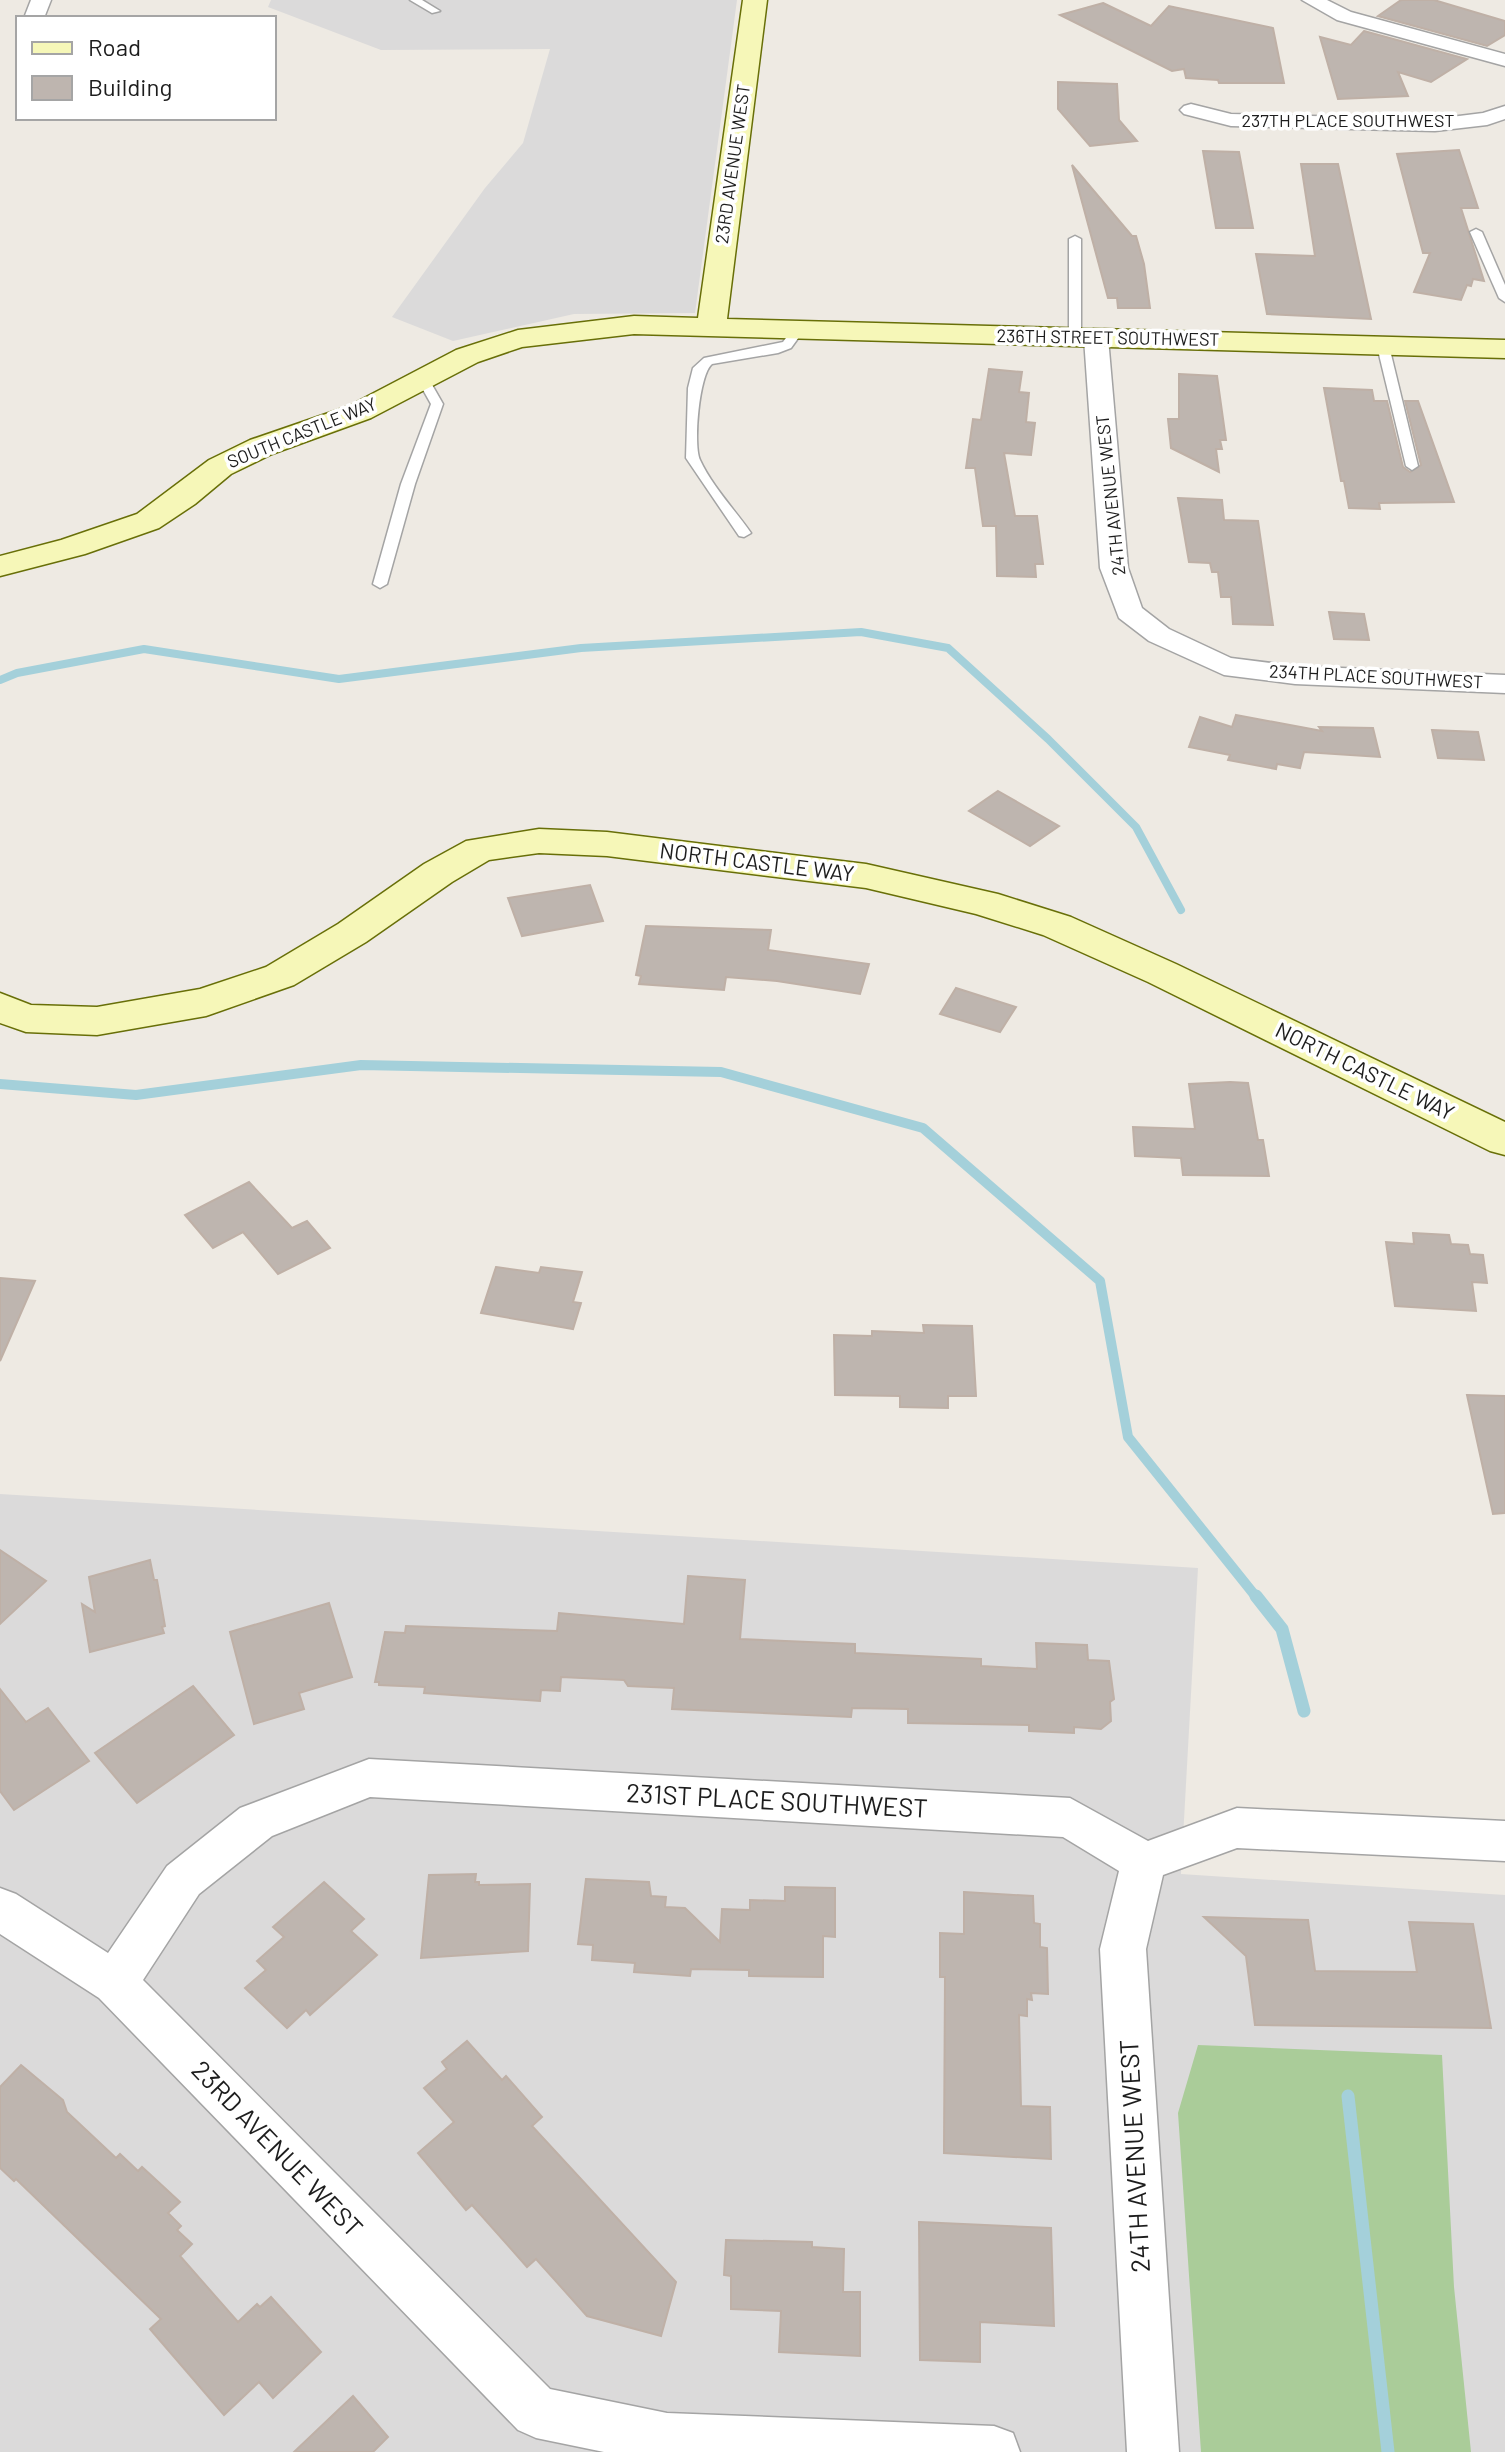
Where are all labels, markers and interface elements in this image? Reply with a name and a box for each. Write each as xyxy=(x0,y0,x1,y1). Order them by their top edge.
legend xyxy=(16,16,276,120)
text: Road xyxy=(88,32,141,61)
text: Building xyxy=(88,72,172,101)
street label: 23RD AVENUE WEST xyxy=(710,83,754,245)
street label: 237TH PLACE SOUTHWEST xyxy=(1242,109,1454,131)
street label: 236TH STREET SOUTHWEST xyxy=(996,324,1220,350)
street label: SOUTH CASTLE WAY xyxy=(224,392,380,472)
street label: 24TH AVENUE WEST xyxy=(1091,414,1129,577)
street label: 234TH PLACE SOUTHWEST xyxy=(1268,659,1484,693)
street label: NORTH CASTLE WAY xyxy=(658,836,856,886)
street label: NORTH CASTLE WAY xyxy=(1272,1015,1459,1125)
street label: 231ST PLACE SOUTHWEST xyxy=(626,1776,929,1823)
street label: 24TH AVENUE WEST xyxy=(1112,2039,1155,2273)
street label: 23RD AVENUE WEST xyxy=(186,2054,370,2242)

